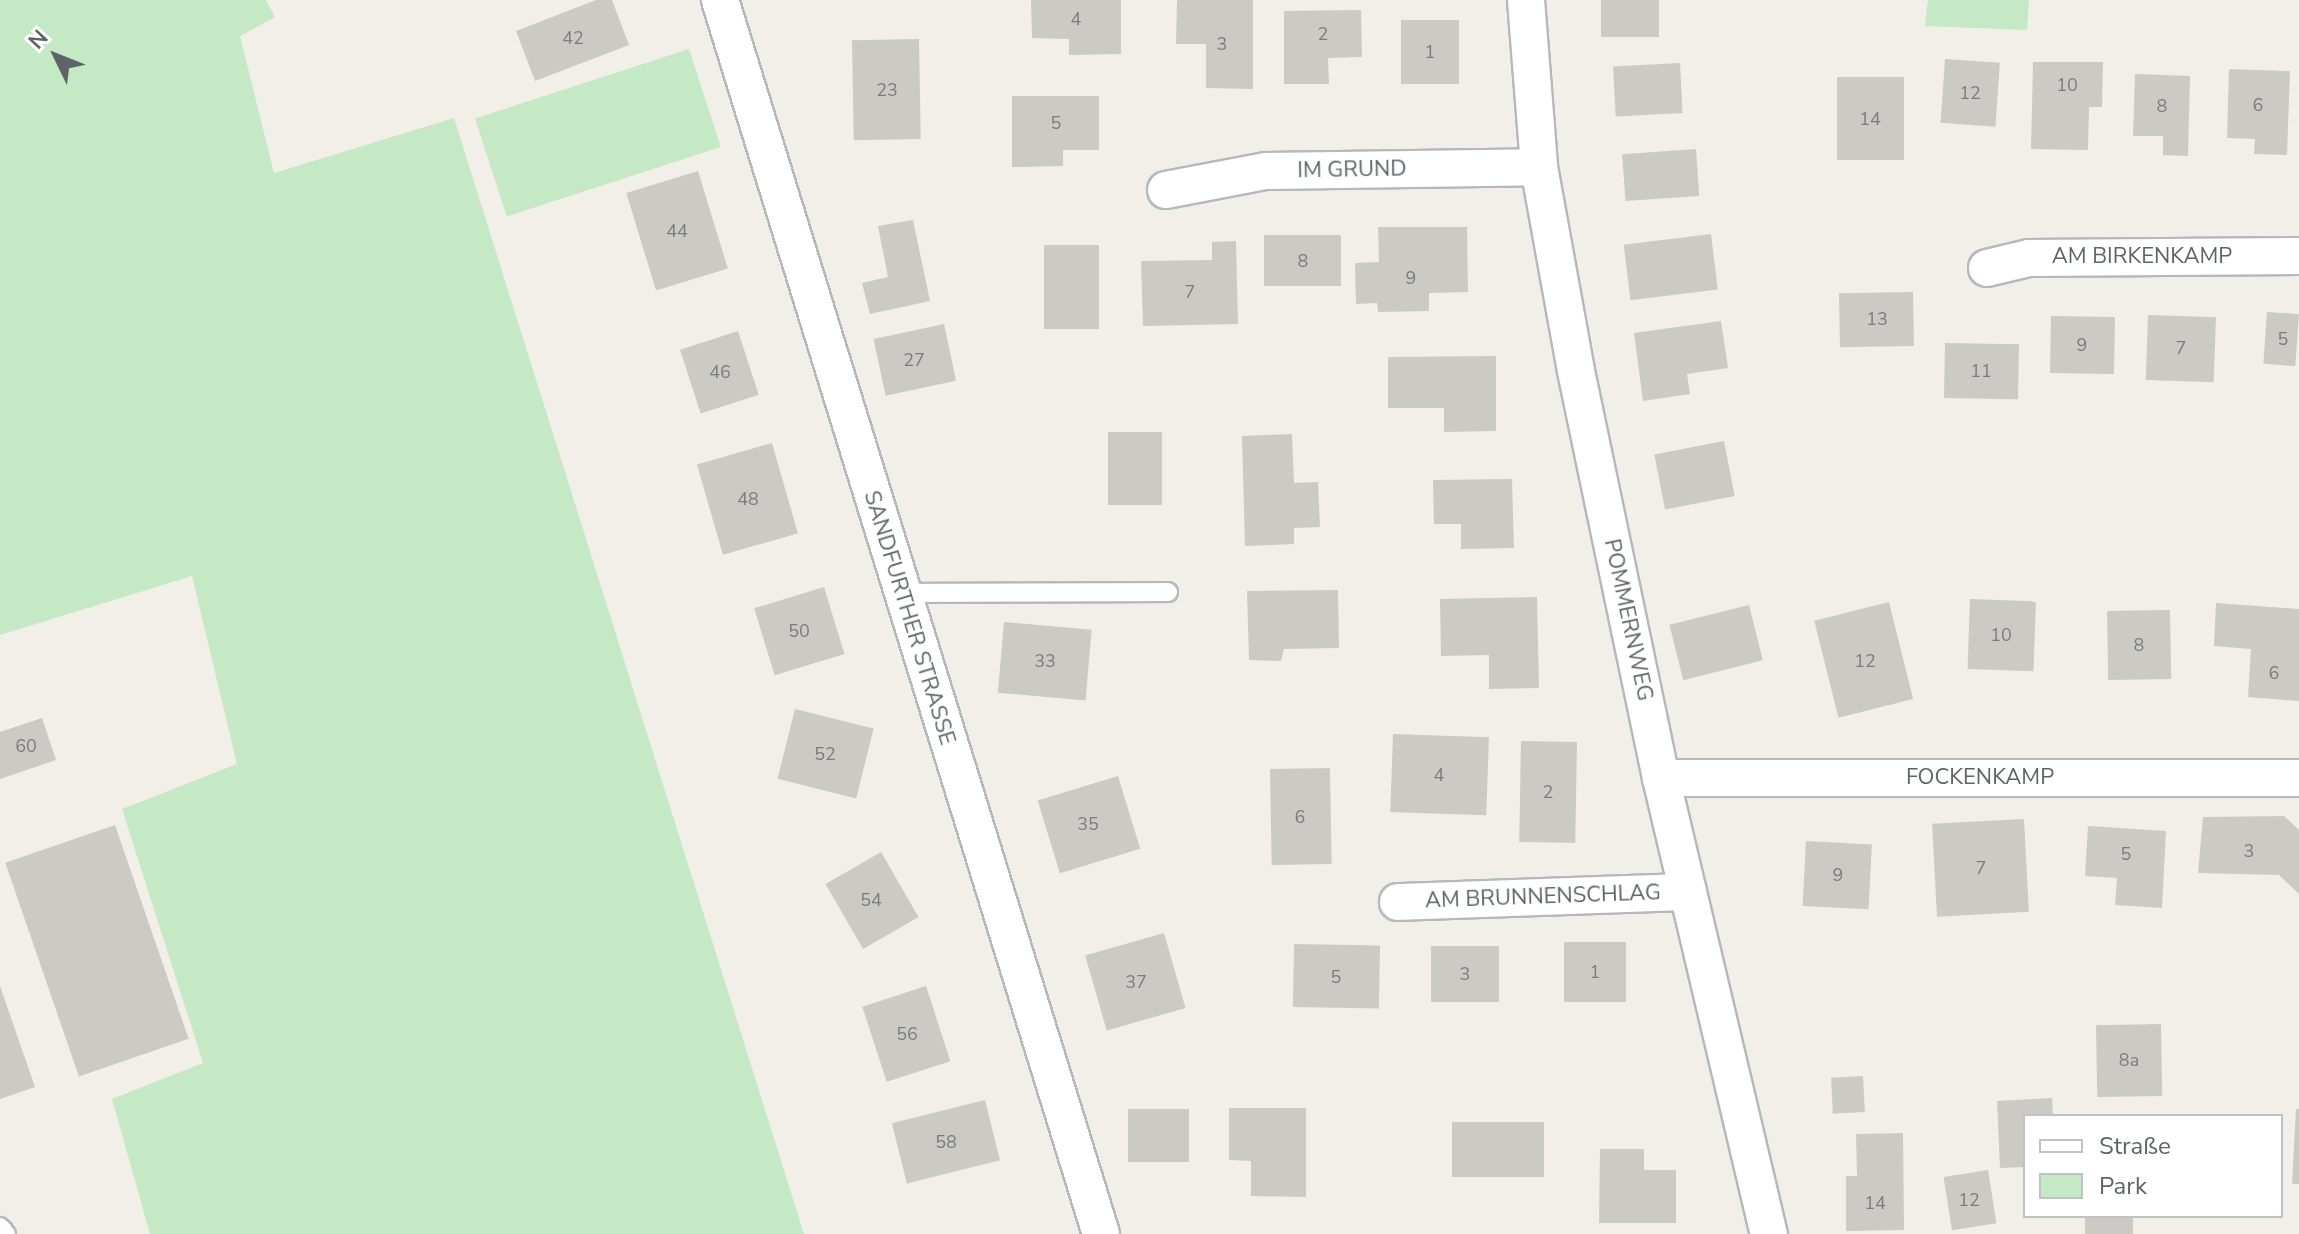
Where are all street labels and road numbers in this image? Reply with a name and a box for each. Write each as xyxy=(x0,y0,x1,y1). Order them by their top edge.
street label: IM GRUND xyxy=(1297,156,1407,184)
street label: AM BIRKENKAMP xyxy=(2052,244,2232,270)
street label: SANDFURTHER STRASSE xyxy=(858,488,960,748)
street label: POMMERNWEG xyxy=(1598,537,1658,703)
street label: FOCKENKAMP xyxy=(1906,765,2054,791)
street label: AM BRUNNENSCHLAG xyxy=(1425,880,1661,914)

